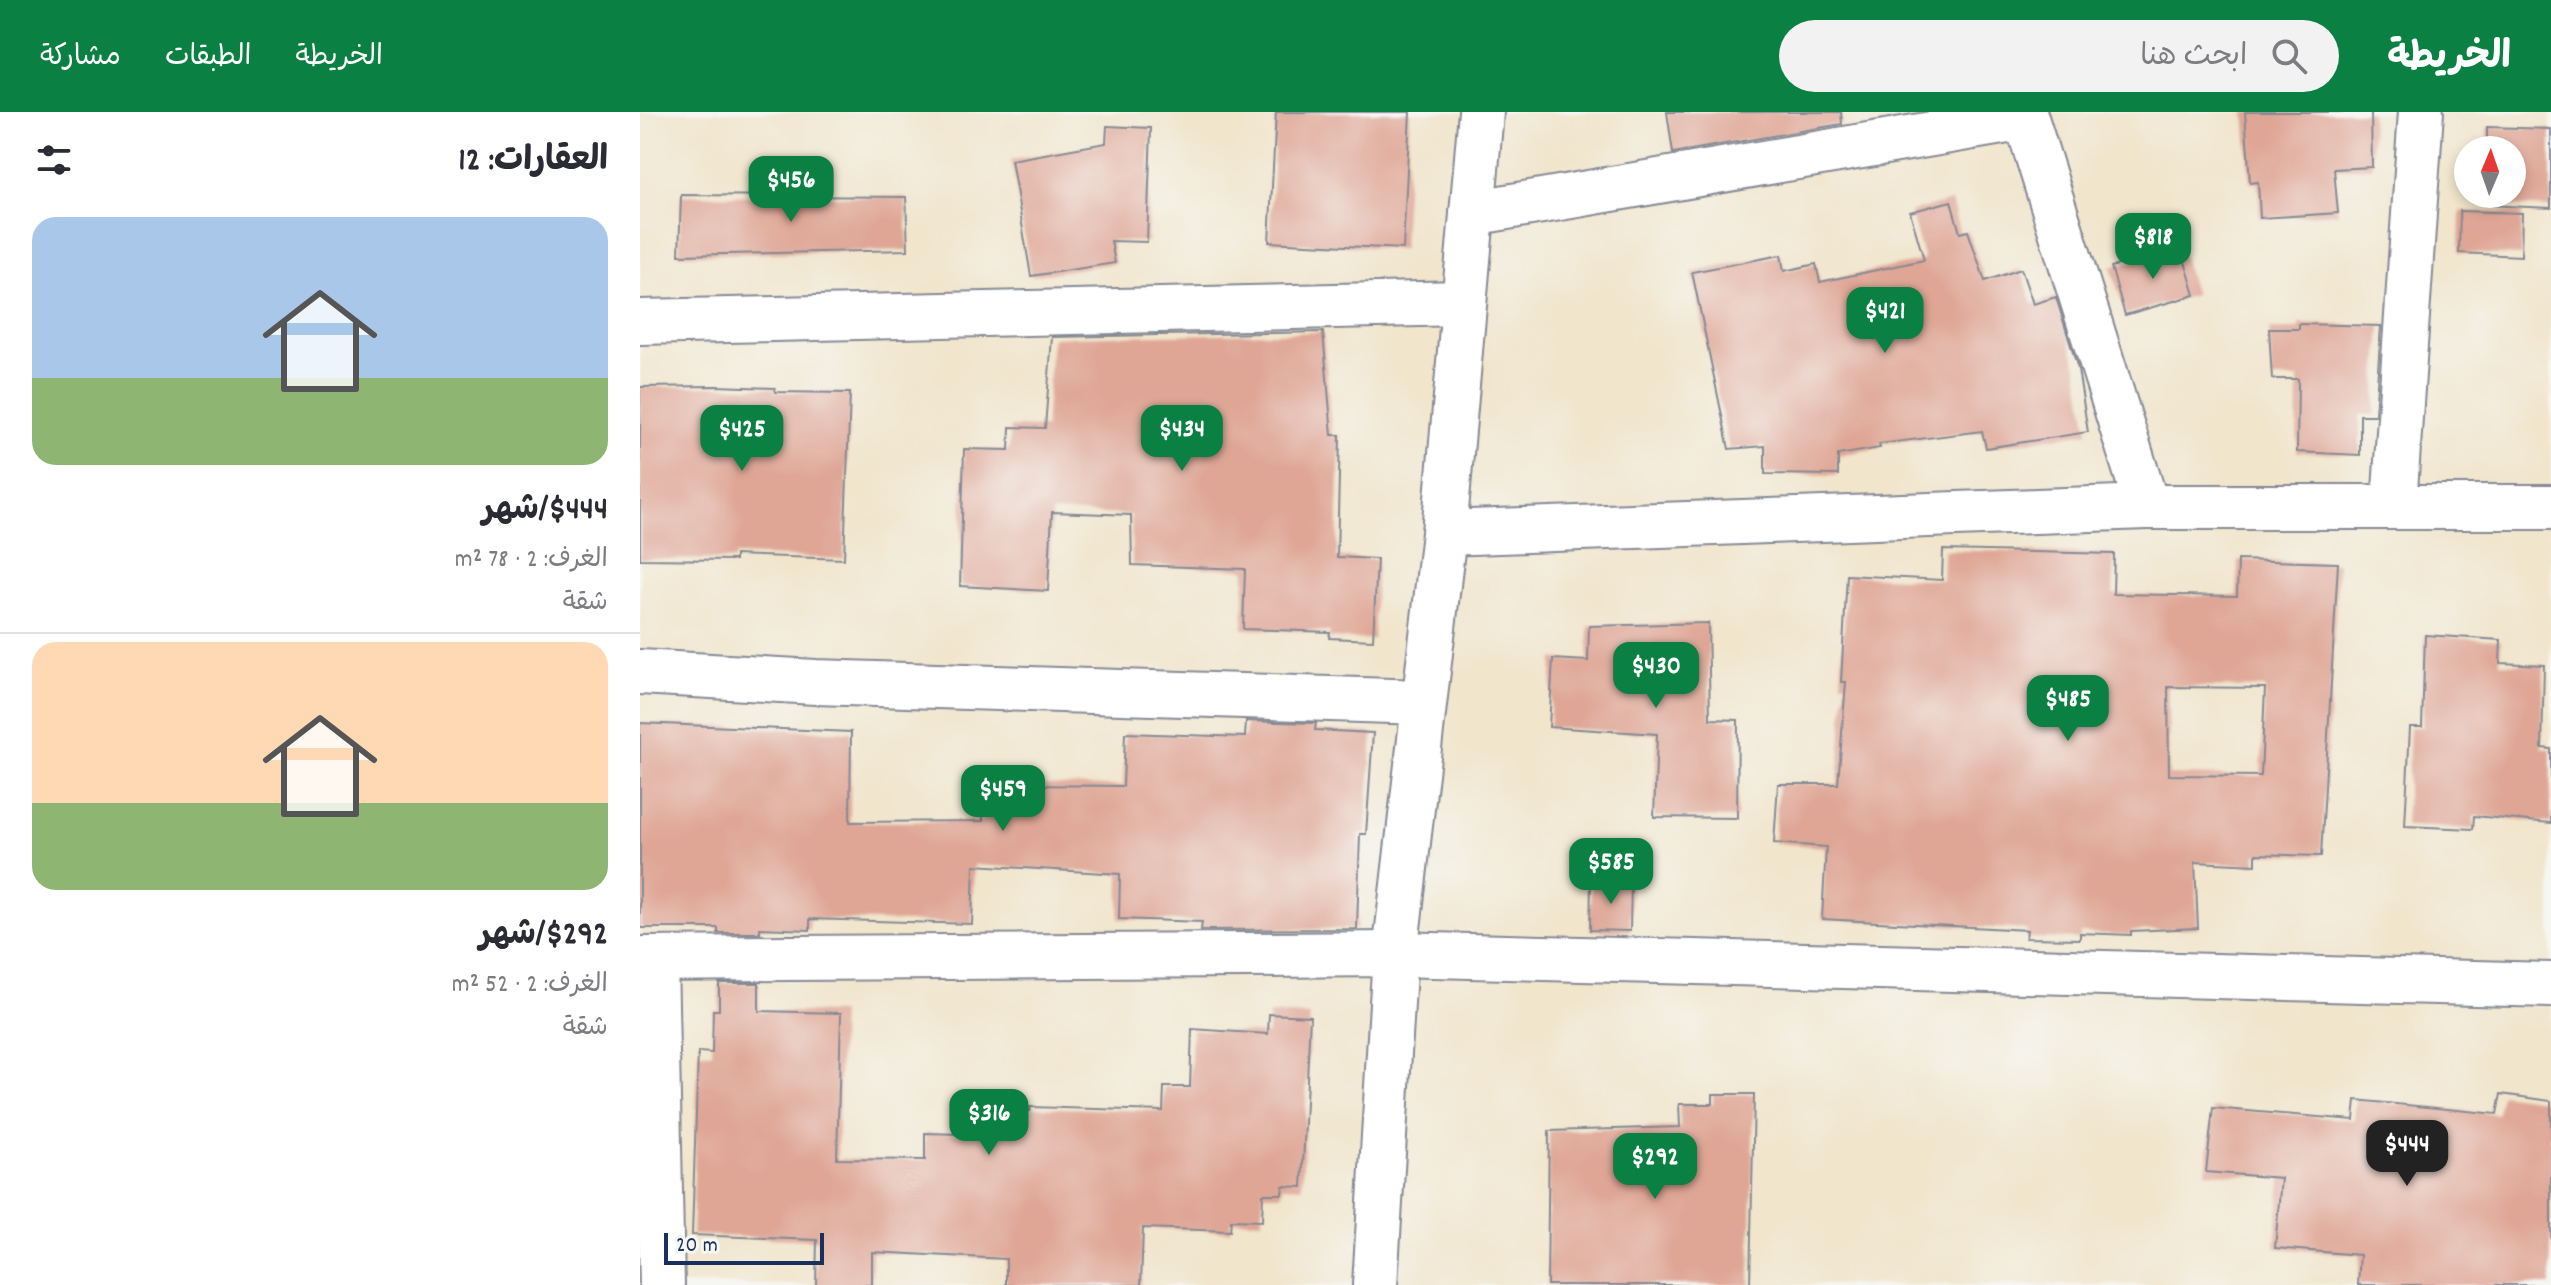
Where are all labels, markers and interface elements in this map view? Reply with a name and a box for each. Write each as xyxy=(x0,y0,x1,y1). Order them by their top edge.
search box xyxy=(1779,20,2339,92)
text: الخريطة xyxy=(2387,32,2511,87)
icon: search xyxy=(2267,34,2311,78)
text: ابحث هنا xyxy=(2140,37,2247,80)
text: مشاركة xyxy=(40,39,121,79)
text: الطبقات xyxy=(165,39,251,79)
text: الخريطة xyxy=(295,39,383,79)
north arrow xyxy=(2454,136,2526,208)
map controls xyxy=(2454,136,2526,208)
icon: filters xyxy=(32,138,76,182)
text: العقارات: 12 xyxy=(458,138,608,187)
pin: $456 xyxy=(744,156,838,224)
text: $456 xyxy=(767,163,815,200)
pin: $818 xyxy=(2106,213,2200,281)
text: $818 xyxy=(2133,220,2173,257)
icon: home xyxy=(248,269,392,413)
pin: $421 xyxy=(1838,287,1932,355)
text: $421 xyxy=(1864,294,1906,331)
pin: $425 xyxy=(695,405,789,473)
pin: $434 xyxy=(1135,405,1229,473)
text: $425 xyxy=(718,412,766,449)
text: $434 xyxy=(1159,412,1205,449)
text: $444/شهر xyxy=(482,487,608,536)
text: الغرف: 2 · 78 m² xyxy=(455,542,608,579)
text: شقة xyxy=(563,585,608,622)
pin: $430 xyxy=(1609,642,1703,710)
text: $430 xyxy=(1631,649,1681,686)
pin: $485 xyxy=(2021,675,2115,743)
text: $485 xyxy=(2045,682,2091,719)
icon: home xyxy=(248,694,392,838)
pin: $459 xyxy=(956,765,1050,833)
text: $459 xyxy=(979,772,1027,809)
pin: $585 xyxy=(1564,838,1658,906)
text: $585 xyxy=(1587,845,1635,882)
text: $292/شهر xyxy=(479,912,608,961)
text: الغرف: 2 · 52 m² xyxy=(452,967,608,1004)
text: شقة xyxy=(563,1010,608,1047)
pin: $316 xyxy=(942,1089,1036,1157)
text: $316 xyxy=(967,1096,1011,1133)
pin: $444 xyxy=(2360,1120,2454,1188)
text: $444 xyxy=(2384,1127,2430,1164)
pin: $292 xyxy=(1608,1133,1702,1201)
text: $292 xyxy=(1631,1140,1679,1177)
scale bar xyxy=(664,1229,824,1265)
text: 20 m xyxy=(676,1231,718,1262)

